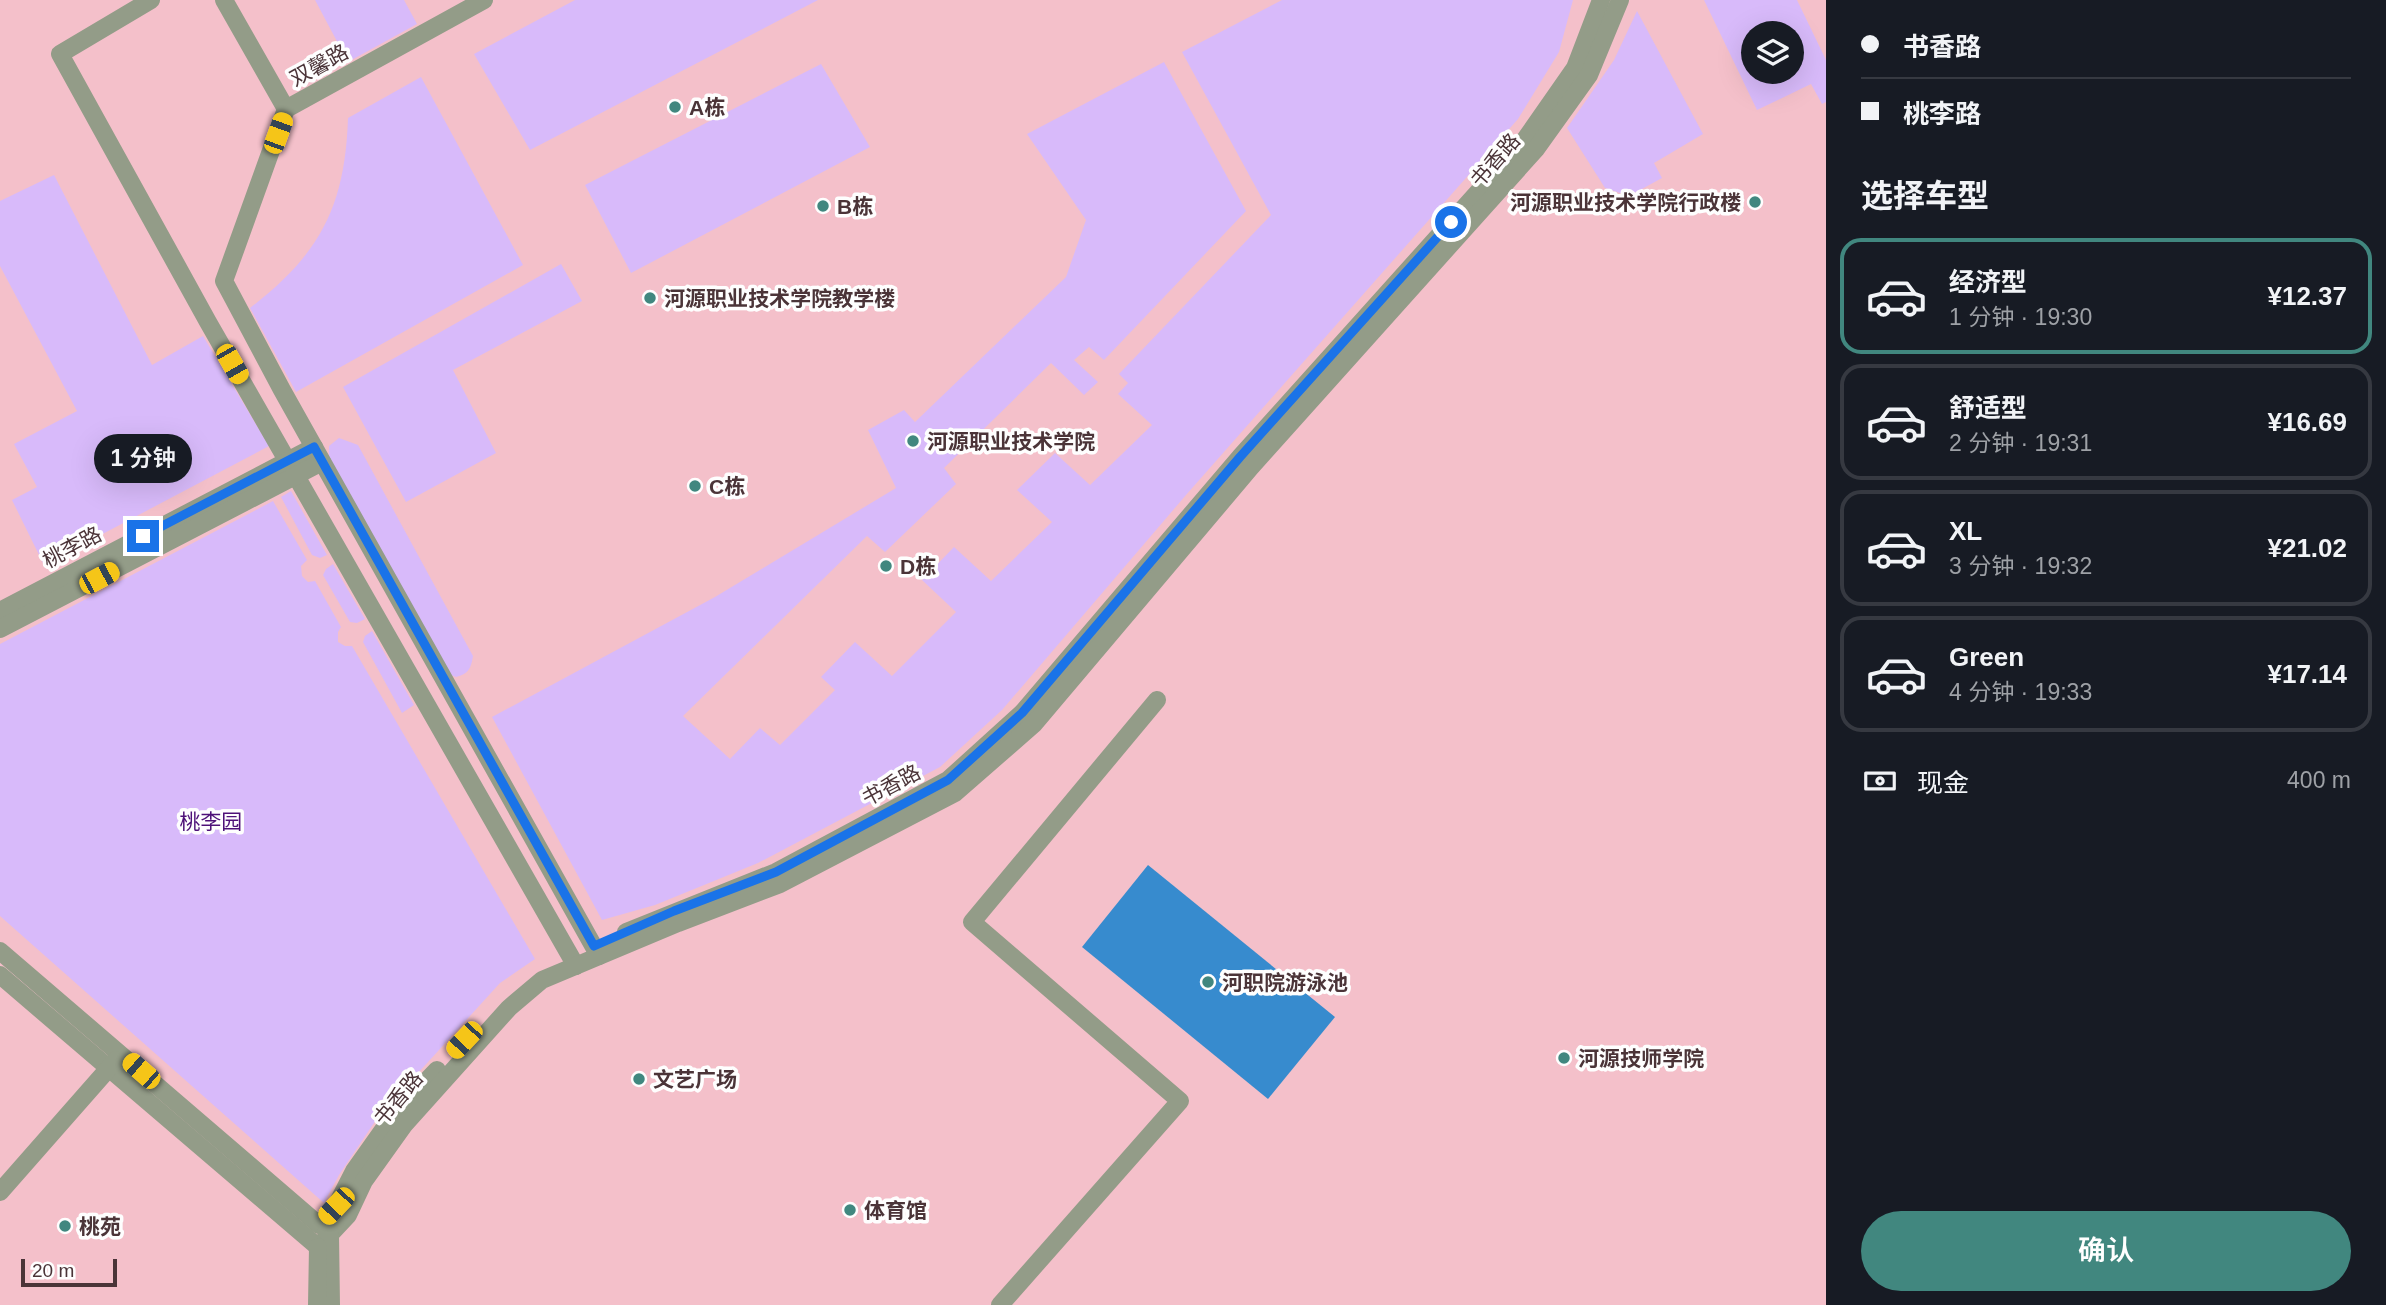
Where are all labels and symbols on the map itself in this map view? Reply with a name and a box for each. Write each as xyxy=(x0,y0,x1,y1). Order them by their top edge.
street label: 双馨路 xyxy=(286,40,352,90)
place label: A栋 xyxy=(689,96,725,119)
marker: A栋 xyxy=(667,99,683,115)
car xyxy=(261,110,296,156)
street label: 书香路 xyxy=(1466,129,1524,191)
place label: 河源职业技术学院行政楼 xyxy=(1510,191,1741,214)
marker: 河源职业技术学院行政楼 xyxy=(1747,194,1763,210)
place label: B栋 xyxy=(837,195,873,218)
marker: B栋 xyxy=(815,198,831,214)
route start xyxy=(1435,206,1467,238)
place label: 河源职业技术学院教学楼 xyxy=(664,287,895,310)
marker: 河源职业技术学院教学楼 xyxy=(642,290,658,306)
car xyxy=(213,341,252,387)
place label: 河源职业技术学院 xyxy=(927,430,1095,453)
marker: 河源职业技术学院 xyxy=(905,433,921,449)
callout: 1 分钟 xyxy=(94,434,192,484)
place label: C栋 xyxy=(709,475,745,498)
marker: C栋 xyxy=(687,478,703,494)
route end xyxy=(127,520,159,552)
street label: 桃李路 xyxy=(39,522,105,572)
place label: D栋 xyxy=(900,555,936,578)
marker: D栋 xyxy=(878,558,894,574)
car xyxy=(76,559,123,597)
street label: 书香路 xyxy=(858,760,924,810)
park label: 桃李园 xyxy=(180,810,243,833)
place label: 河职院游泳池 xyxy=(1222,971,1348,994)
marker: 河职院游泳池 xyxy=(1200,974,1216,990)
car xyxy=(442,1017,487,1063)
place label: 河源技师学院 xyxy=(1578,1047,1704,1070)
car xyxy=(119,1049,164,1093)
marker: 河源技师学院 xyxy=(1556,1050,1572,1066)
street label: 书香路 xyxy=(369,1066,427,1130)
place label: 文艺广场 xyxy=(653,1068,737,1091)
marker: 文艺广场 xyxy=(631,1071,647,1087)
car xyxy=(314,1183,359,1229)
place label: 体育馆 xyxy=(864,1199,927,1222)
marker: 体育馆 xyxy=(842,1202,858,1218)
place label: 桃苑 xyxy=(79,1215,121,1238)
marker: 桃苑 xyxy=(57,1218,73,1234)
scale bar xyxy=(21,1256,117,1288)

